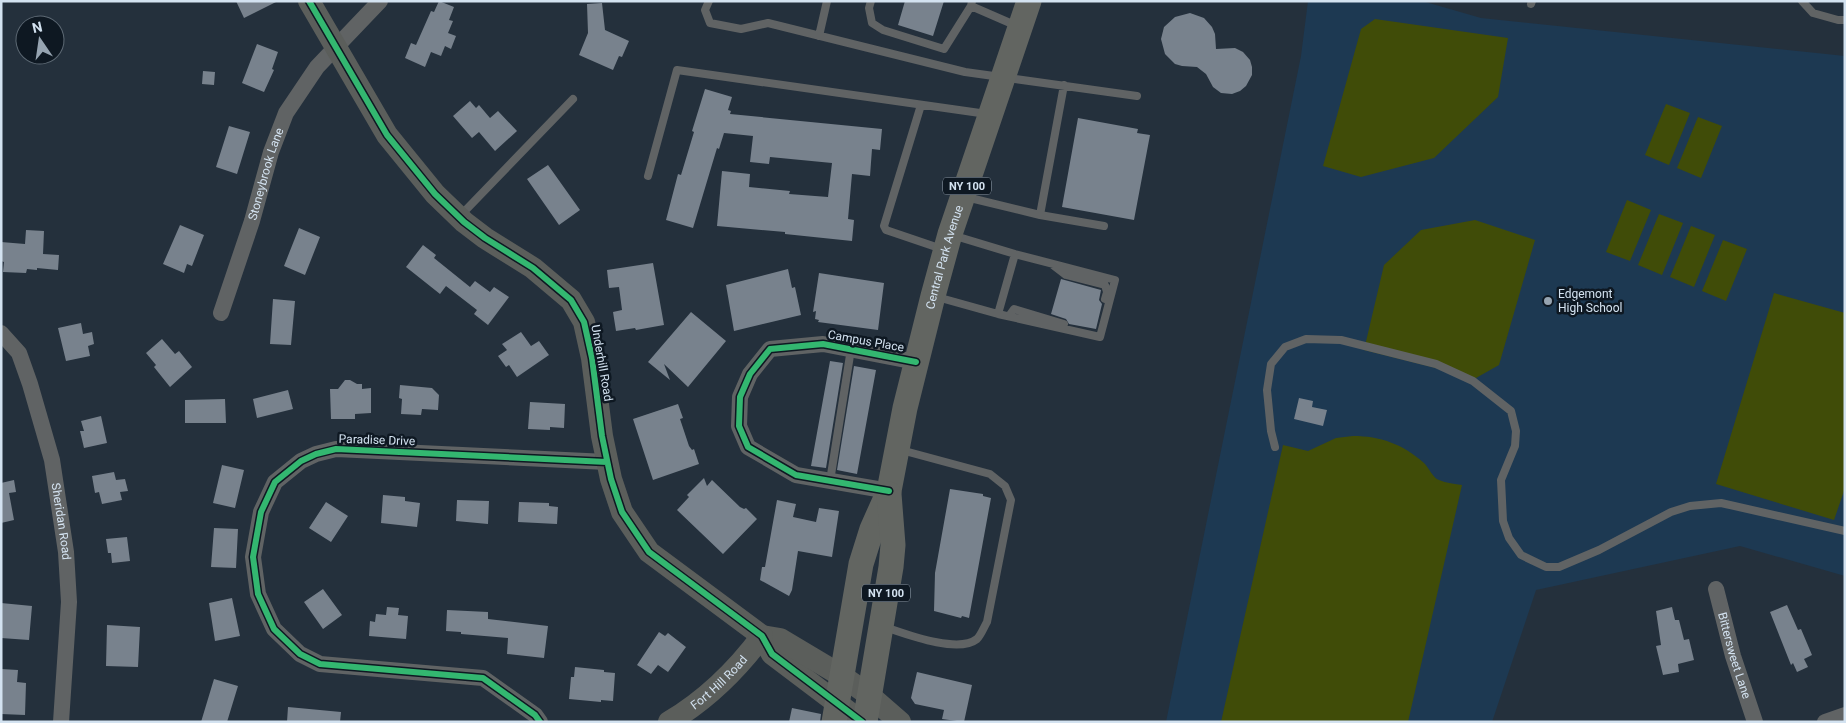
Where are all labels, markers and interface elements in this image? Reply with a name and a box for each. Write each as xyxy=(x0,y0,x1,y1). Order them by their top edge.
north arrow xyxy=(15,15,65,65)
text: N xyxy=(30,18,44,36)
street label: Stoneybrook Lane xyxy=(246,126,287,222)
road number: NY 100 xyxy=(943,178,991,195)
street label: Central Park Avenue xyxy=(923,203,966,311)
place label: Edgemont High School xyxy=(1558,287,1622,315)
marker: Edgemont High School xyxy=(1542,295,1554,307)
street label: Underhill Road xyxy=(588,324,616,402)
street label: Campus Place xyxy=(827,327,905,355)
street label: Paradise Drive xyxy=(338,432,416,448)
street label: Sheridan Road xyxy=(49,482,73,560)
road number: NY 100 xyxy=(862,584,910,602)
street label: Bittersweet Lane xyxy=(1715,611,1754,701)
street label: Fort Hill Road xyxy=(688,653,750,712)

